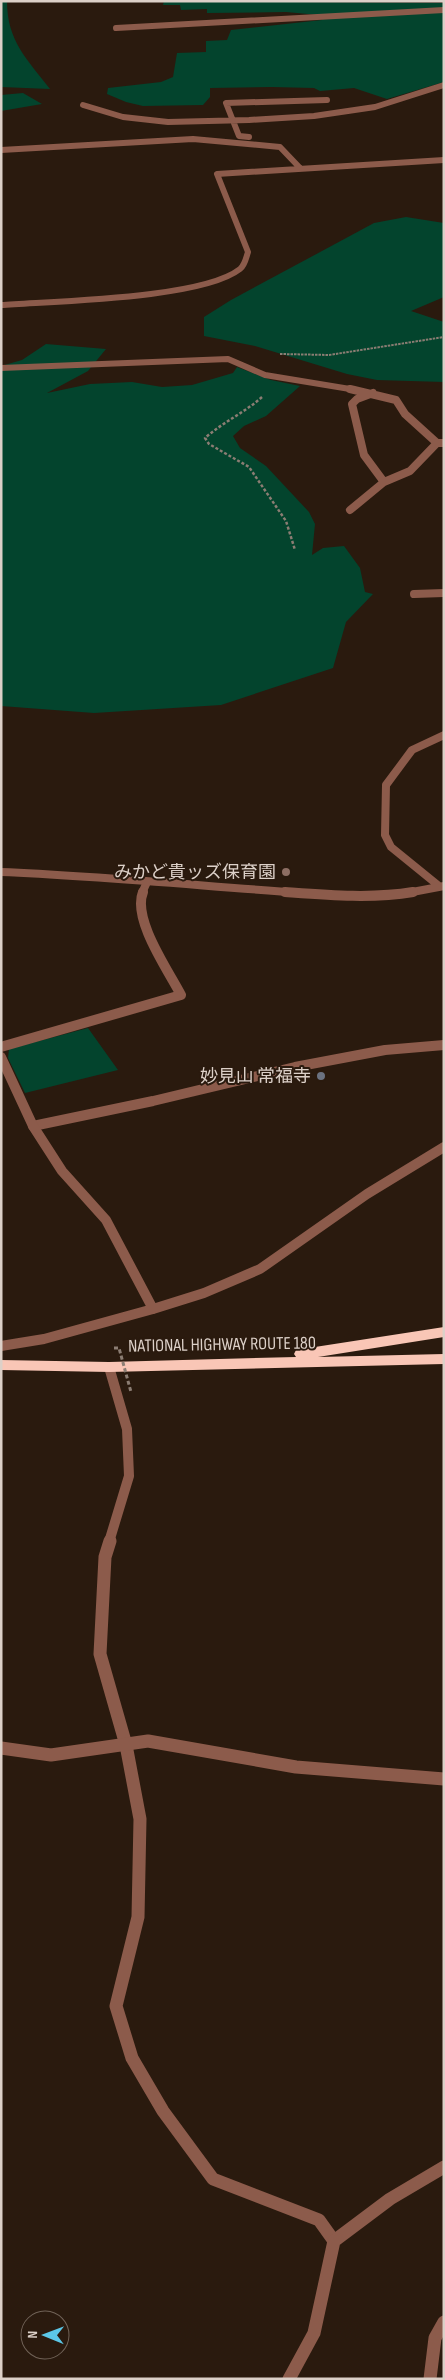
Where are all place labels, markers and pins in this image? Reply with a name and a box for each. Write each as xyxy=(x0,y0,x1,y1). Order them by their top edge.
place label: みかど貴ッズ保育園 xyxy=(114,862,276,883)
marker: みかど貴ッズ保育園 xyxy=(280,866,292,878)
place label: 妙見山 常福寺 xyxy=(200,1066,311,1087)
marker: 妙見山 常福寺 xyxy=(315,1070,327,1082)

